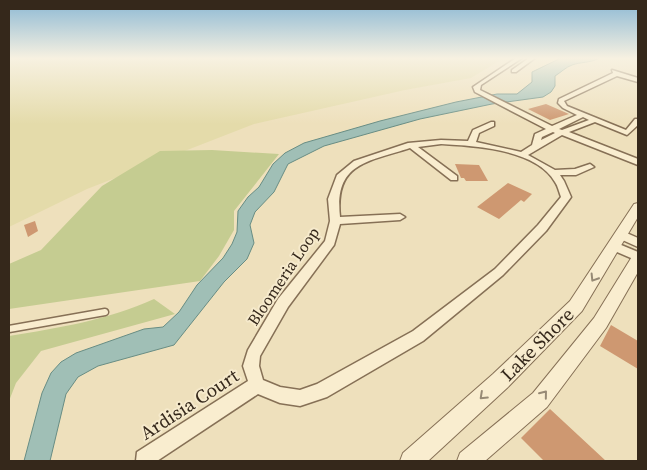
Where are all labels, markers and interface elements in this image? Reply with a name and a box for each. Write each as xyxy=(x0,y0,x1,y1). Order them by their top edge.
street label: Bloomeria Loop xyxy=(242,222,324,330)
one-way arrow xyxy=(590,273,600,282)
street label: Lake Shore xyxy=(495,302,579,386)
street label: Ardisia Court xyxy=(135,362,244,446)
one-way arrow xyxy=(480,390,489,399)
one-way arrow xyxy=(539,391,548,400)

